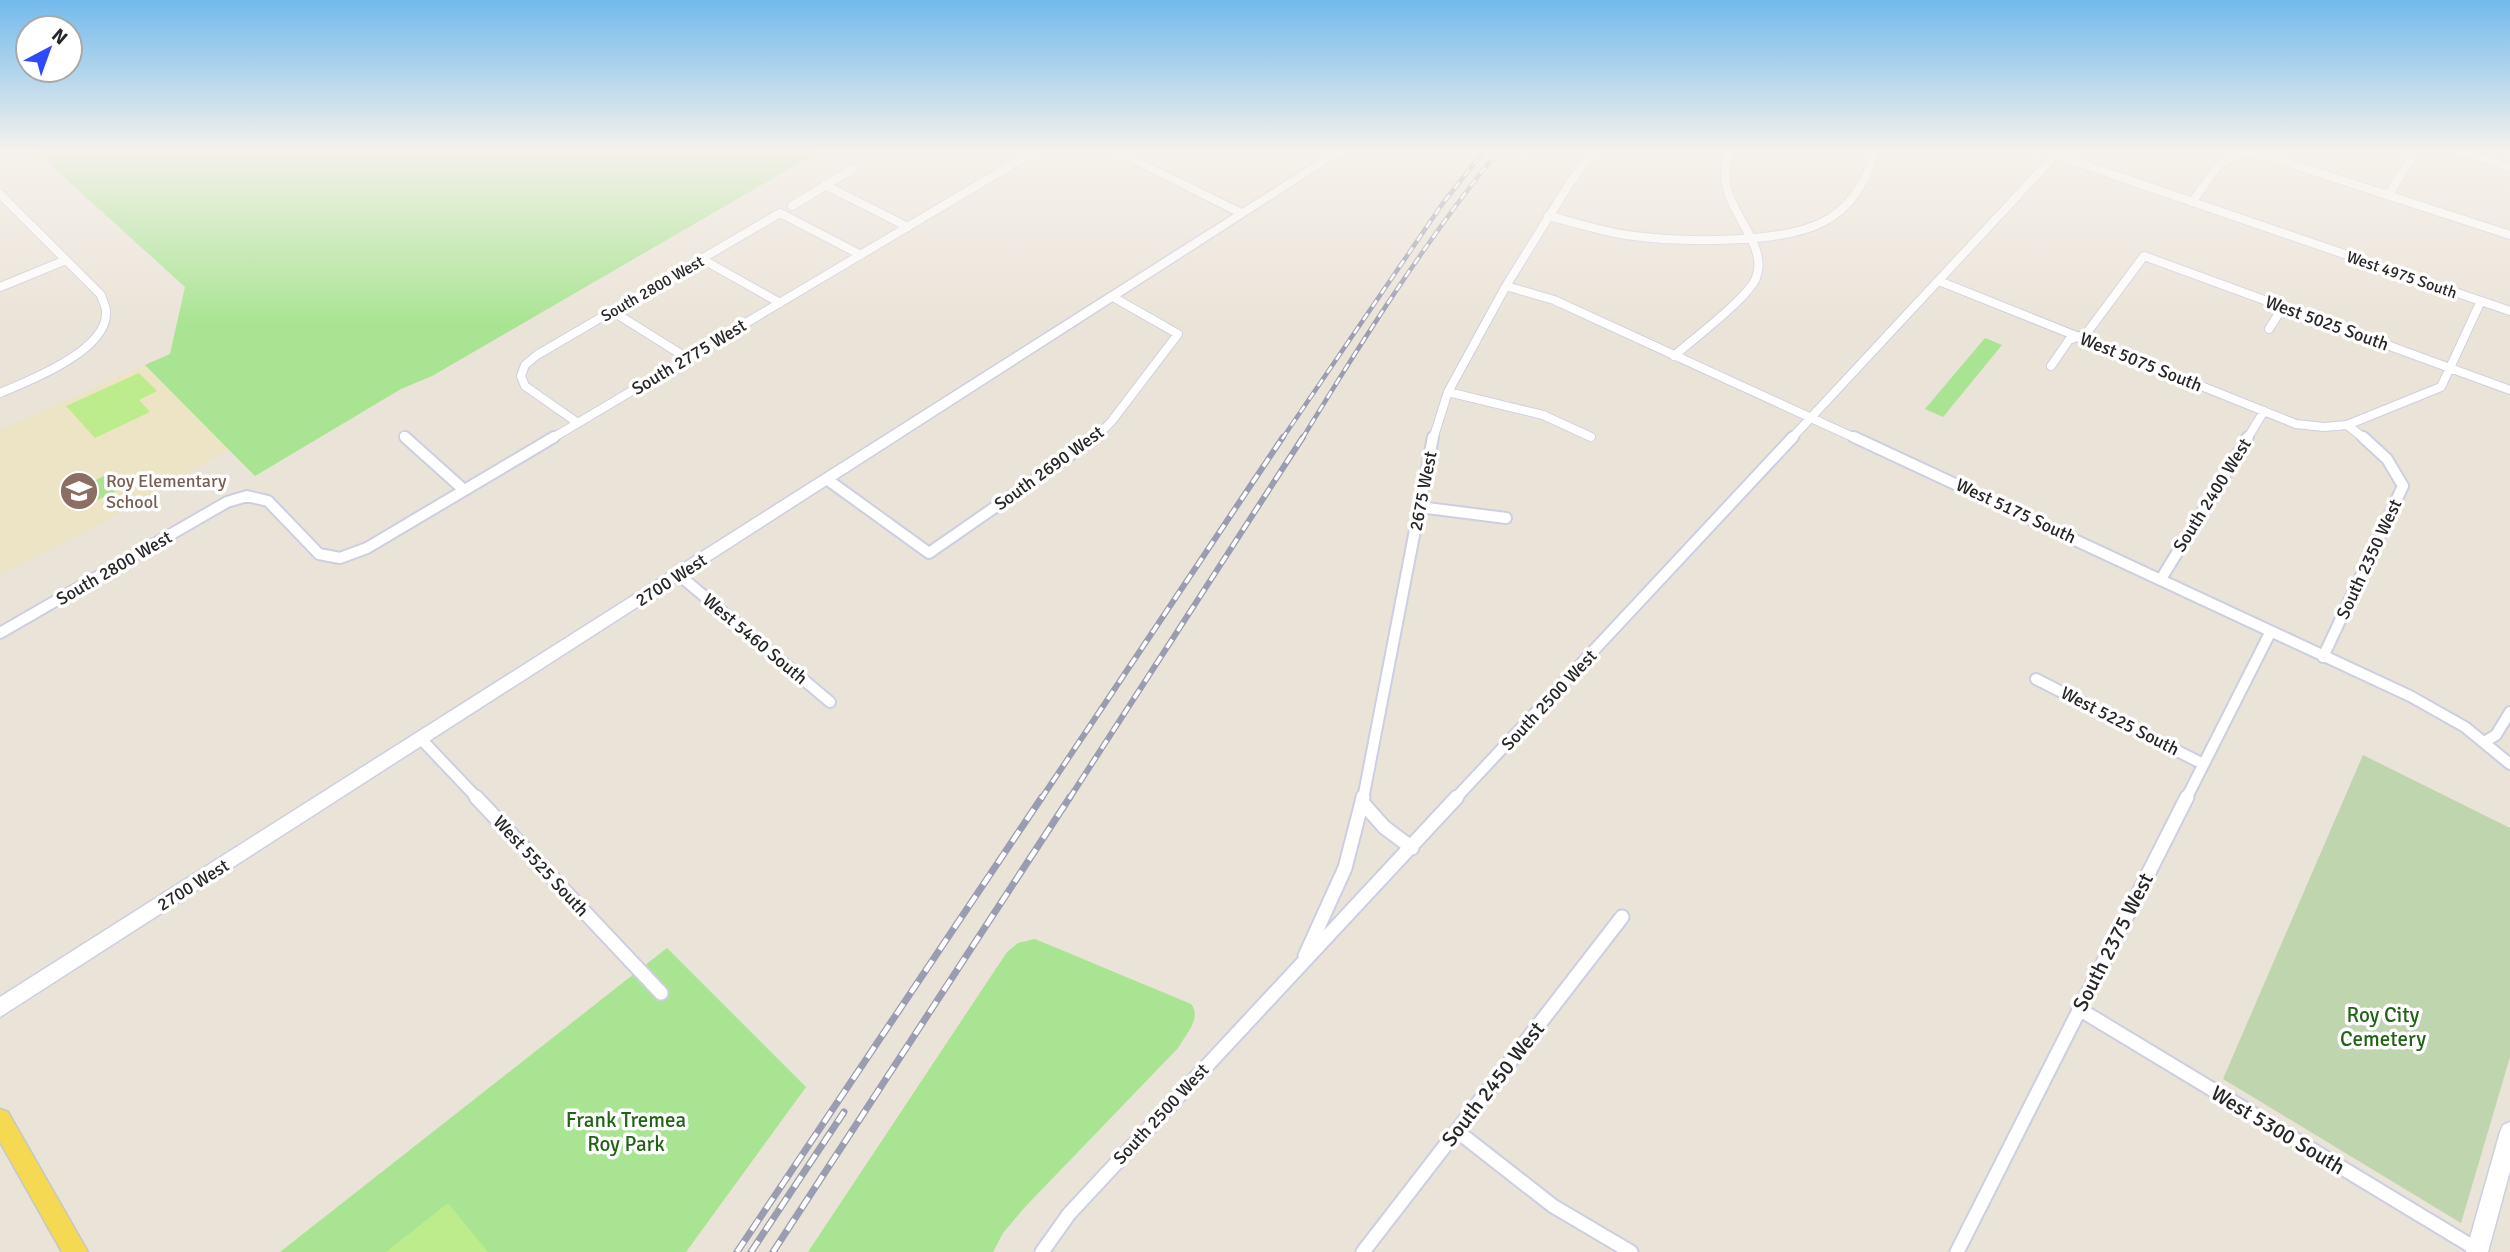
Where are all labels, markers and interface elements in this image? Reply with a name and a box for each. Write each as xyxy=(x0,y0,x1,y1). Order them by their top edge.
north arrow xyxy=(14,14,84,84)
text: N xyxy=(47,24,72,50)
street label: West 4975 South xyxy=(2344,247,2460,303)
street label: South 2800 West xyxy=(598,251,708,326)
street label: West 5025 South xyxy=(2262,290,2392,356)
street label: South 2775 West xyxy=(628,314,750,400)
street label: West 5075 South xyxy=(2077,327,2205,397)
street label: South 2690 West xyxy=(990,421,1108,515)
street label: South 2400 West xyxy=(2168,434,2256,556)
street label: 2675 West xyxy=(1405,449,1441,533)
school or university icon: Roy Elementary School xyxy=(58,470,100,512)
place label: Roy Elementary School xyxy=(106,470,227,513)
street label: West 5175 South xyxy=(1952,474,2080,548)
street label: South 2350 West xyxy=(2332,495,2406,623)
street label: South 2800 West xyxy=(52,526,176,610)
street label: 2700 West xyxy=(631,549,711,611)
street label: West 5460 South xyxy=(698,589,812,689)
street label: South 2500 West xyxy=(1497,645,1601,755)
street label: West 5225 South xyxy=(2057,682,2183,760)
street label: West 5525 South xyxy=(489,811,593,921)
street label: 2700 West xyxy=(153,854,233,916)
street label: South 2375 West xyxy=(2067,869,2159,1015)
park label: Roy City Cemetery xyxy=(2340,1002,2426,1052)
street label: South 2450 West xyxy=(1436,1016,1550,1152)
street label: South 2500 West xyxy=(1109,1059,1213,1169)
street label: West 5300 South xyxy=(2206,1080,2350,1180)
park label: Frank Tremea Roy Park xyxy=(566,1107,686,1157)

